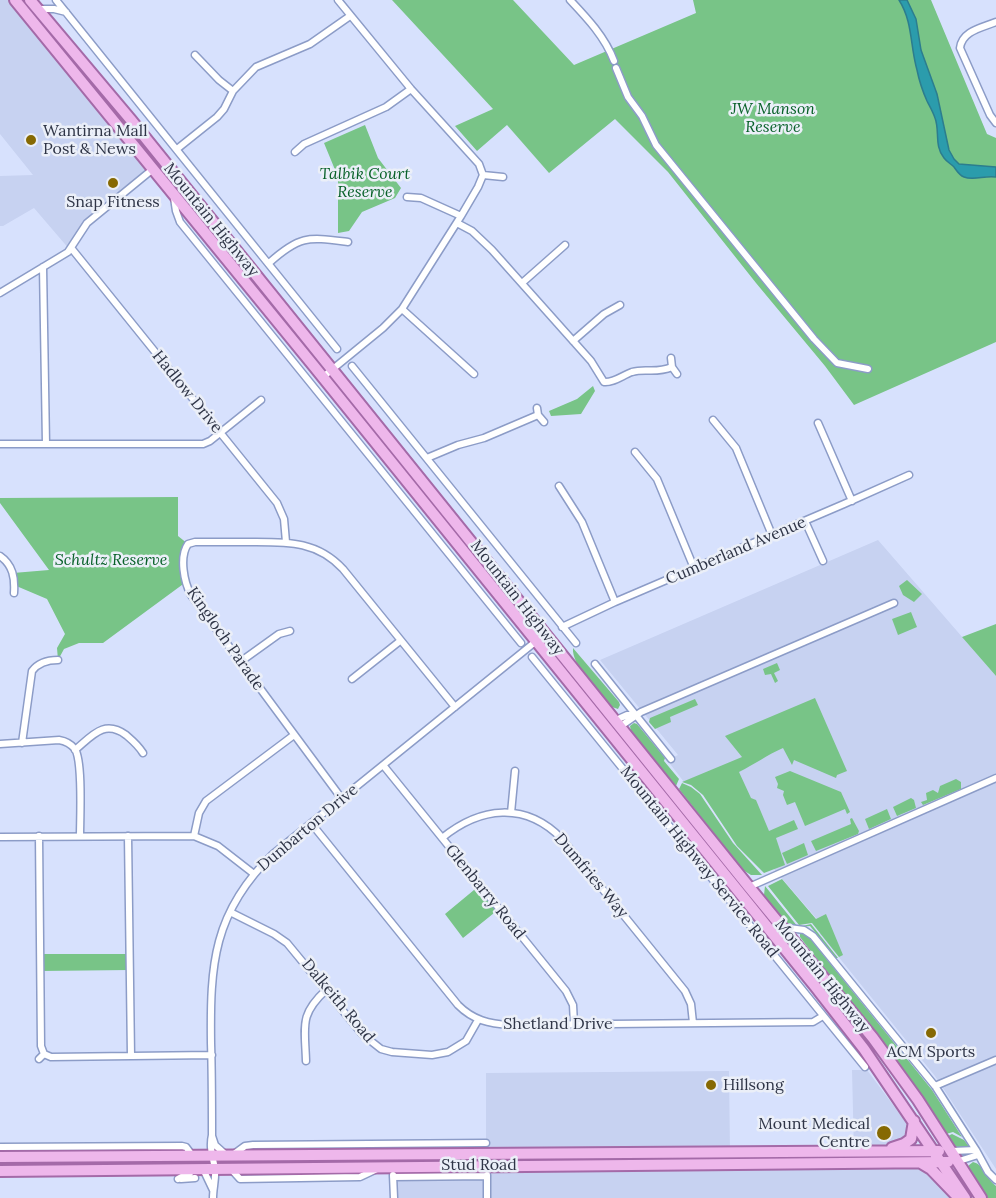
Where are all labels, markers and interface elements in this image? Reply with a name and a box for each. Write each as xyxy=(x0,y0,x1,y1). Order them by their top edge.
park label: JW Manson Reserve xyxy=(731,99,815,137)
place label: Wantirna Mall Post & News xyxy=(43,121,148,159)
marker: Wantirna Mall Post & News xyxy=(24,133,38,147)
street label: Mountain Highway xyxy=(159,159,263,281)
park label: Talbik Court Reserve xyxy=(320,164,410,202)
marker: Snap Fitness xyxy=(106,176,120,190)
place label: Snap Fitness xyxy=(66,192,160,212)
street label: Hadlow Drive xyxy=(148,347,226,437)
street label: Cumberland Avenue xyxy=(663,513,809,589)
street label: Mountain Highway xyxy=(466,537,568,659)
park label: Schultz Reserve xyxy=(55,550,167,570)
street label: Kingloch Parade xyxy=(182,584,268,694)
street label: Mountain Highway Service Road xyxy=(616,762,782,962)
street label: Dunbarton Drive xyxy=(254,780,362,876)
street label: Dumfries Way xyxy=(550,830,632,922)
street label: Glenbarry Road xyxy=(441,841,529,943)
street label: Mountain Highway xyxy=(770,915,874,1037)
street label: Dalkeith Road xyxy=(297,955,379,1047)
street label: Shetland Drive xyxy=(503,1014,613,1034)
marker: ACM Sports xyxy=(924,1026,938,1040)
place label: ACM Sports xyxy=(887,1042,975,1062)
place label: Hillsong xyxy=(723,1075,784,1095)
marker: Hillsong xyxy=(704,1078,718,1092)
place label: Mount Medical Centre xyxy=(758,1114,870,1152)
marker: Mount Medical Centre xyxy=(875,1124,893,1142)
street label: Stud Road xyxy=(441,1155,517,1175)

